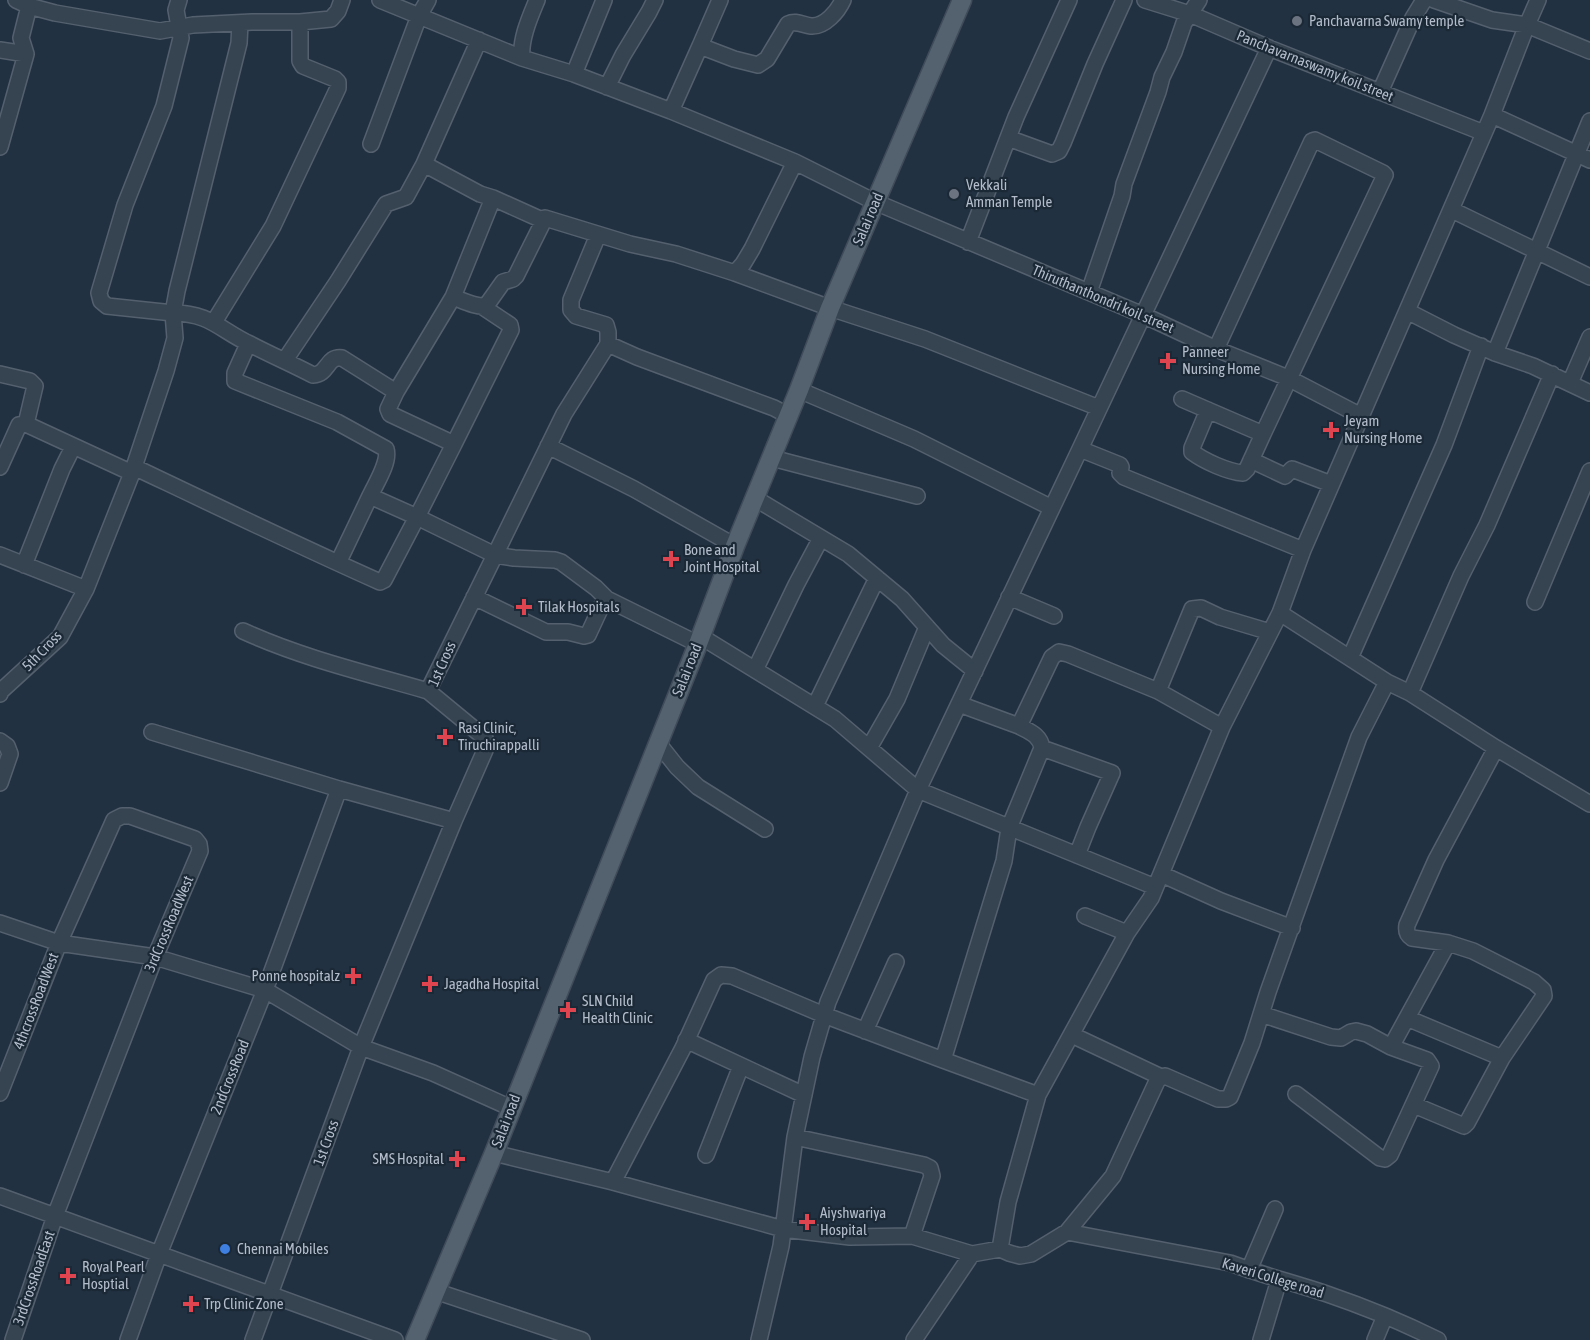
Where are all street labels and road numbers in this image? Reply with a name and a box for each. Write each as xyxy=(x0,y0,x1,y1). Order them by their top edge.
street label: Panchavarnaswamy koil street xyxy=(1234,26,1396,105)
street label: Salai road xyxy=(849,190,886,248)
street label: Thiruthanthondri koil street xyxy=(1030,261,1177,336)
street label: 5th Cross xyxy=(18,627,65,674)
street label: 1st Cross xyxy=(424,639,459,689)
street label: Salai road xyxy=(668,641,705,699)
street label: 3rdCrossRoadWest xyxy=(141,873,196,974)
street label: 4thcrossRoadWest xyxy=(9,950,62,1051)
street label: 2ndCrossRoad xyxy=(207,1037,252,1117)
street label: Salai road xyxy=(488,1092,523,1150)
street label: 1st Cross xyxy=(309,1118,342,1168)
street label: 3rdCrossRoadEast xyxy=(9,1228,58,1327)
street label: Kaveri College road xyxy=(1220,1254,1326,1301)

